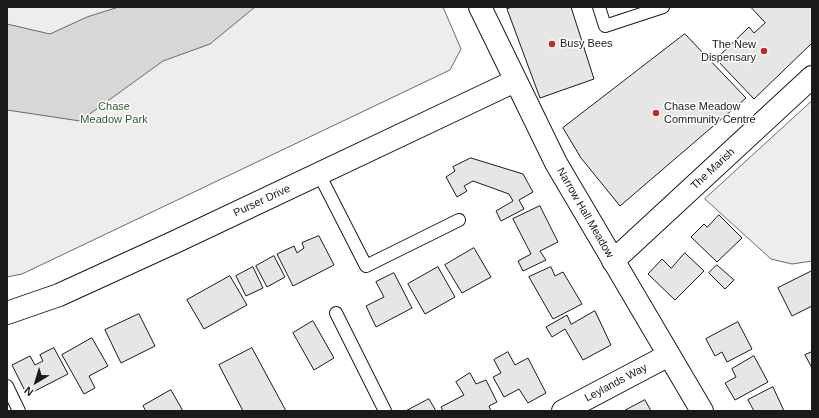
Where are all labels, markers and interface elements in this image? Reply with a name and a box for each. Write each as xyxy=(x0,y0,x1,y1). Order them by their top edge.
place label: Busy Bees xyxy=(560,37,613,51)
place label: The New Dispensary xyxy=(701,38,756,64)
marker: Busy Bees xyxy=(547,39,557,49)
marker: The New Dispensary xyxy=(759,46,769,56)
park label: Chase Meadow Park xyxy=(80,100,148,126)
place label: Chase Meadow Community Centre xyxy=(664,100,756,126)
marker: Chase Meadow Community Centre xyxy=(651,108,661,118)
street label: The Marish xyxy=(688,145,738,193)
street label: Narrow Hall Meadow xyxy=(554,165,616,261)
street label: Purser Drive xyxy=(232,182,292,220)
street label: Leylands Way xyxy=(583,361,649,405)
north arrow xyxy=(16,362,56,402)
text: N xyxy=(22,384,35,399)

